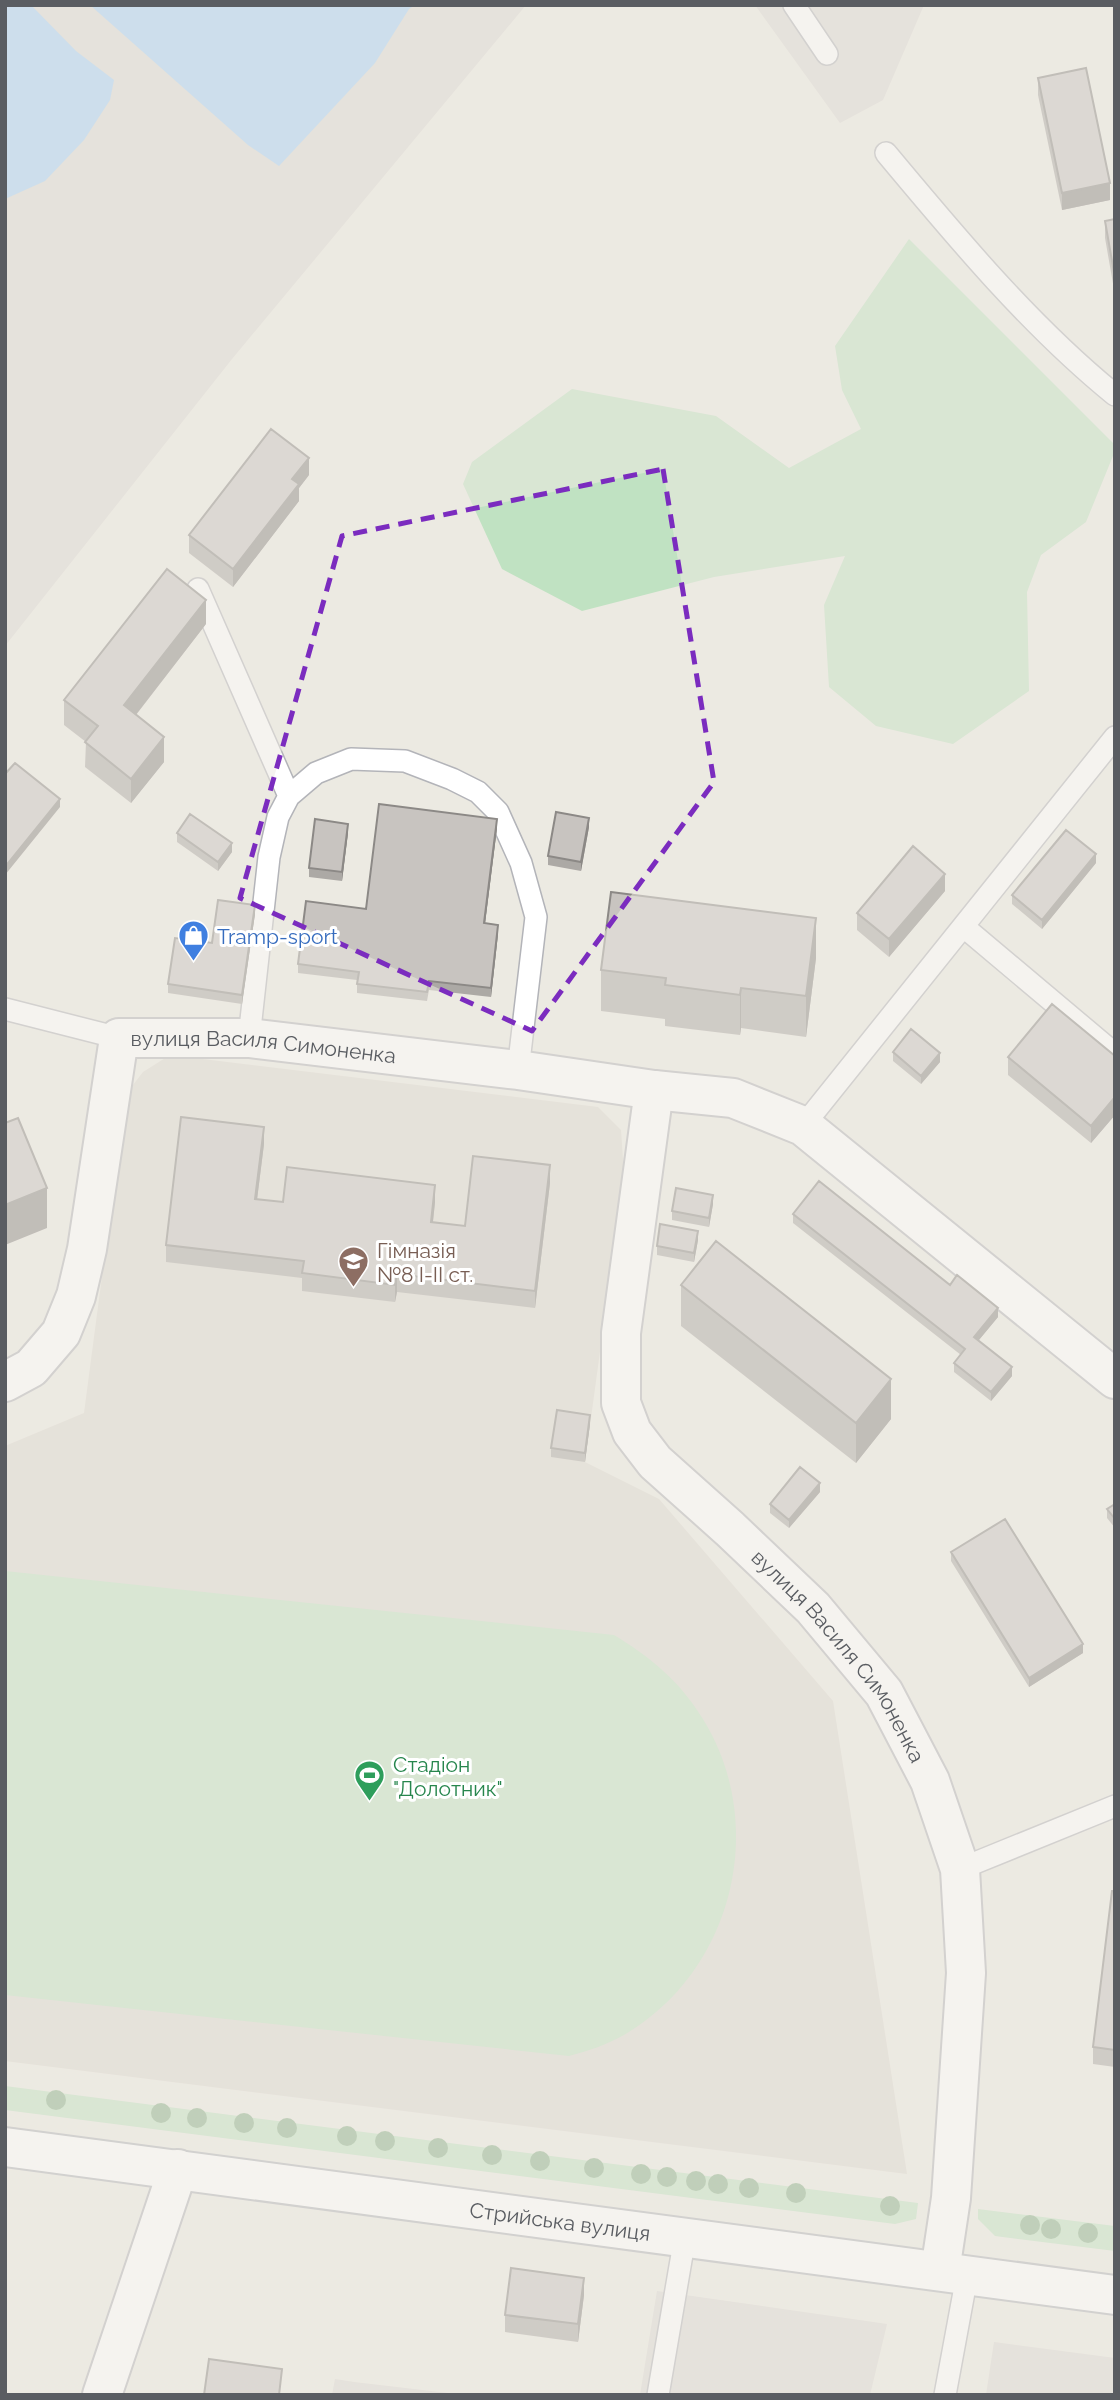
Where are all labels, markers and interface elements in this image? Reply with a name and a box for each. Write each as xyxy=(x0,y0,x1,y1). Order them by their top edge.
shop icon: Tramp-sport xyxy=(177,919,211,963)
place label: Tramp-sport xyxy=(217,924,338,949)
street label: вулиця Василя Симоненка xyxy=(131,1025,397,1068)
place label: Гімназія №8 I-II ст. xyxy=(377,1238,473,1287)
school or university icon: Гімназія №8 I-II ст. xyxy=(337,1245,371,1289)
street label: вулиця Василя Симоненка xyxy=(747,1544,930,1766)
place label: Стадіон "Долотник" xyxy=(393,1752,503,1801)
sports icon: Стадіон "Долотник" xyxy=(353,1759,387,1803)
street label: Стрийська вулиця xyxy=(468,2197,652,2245)

